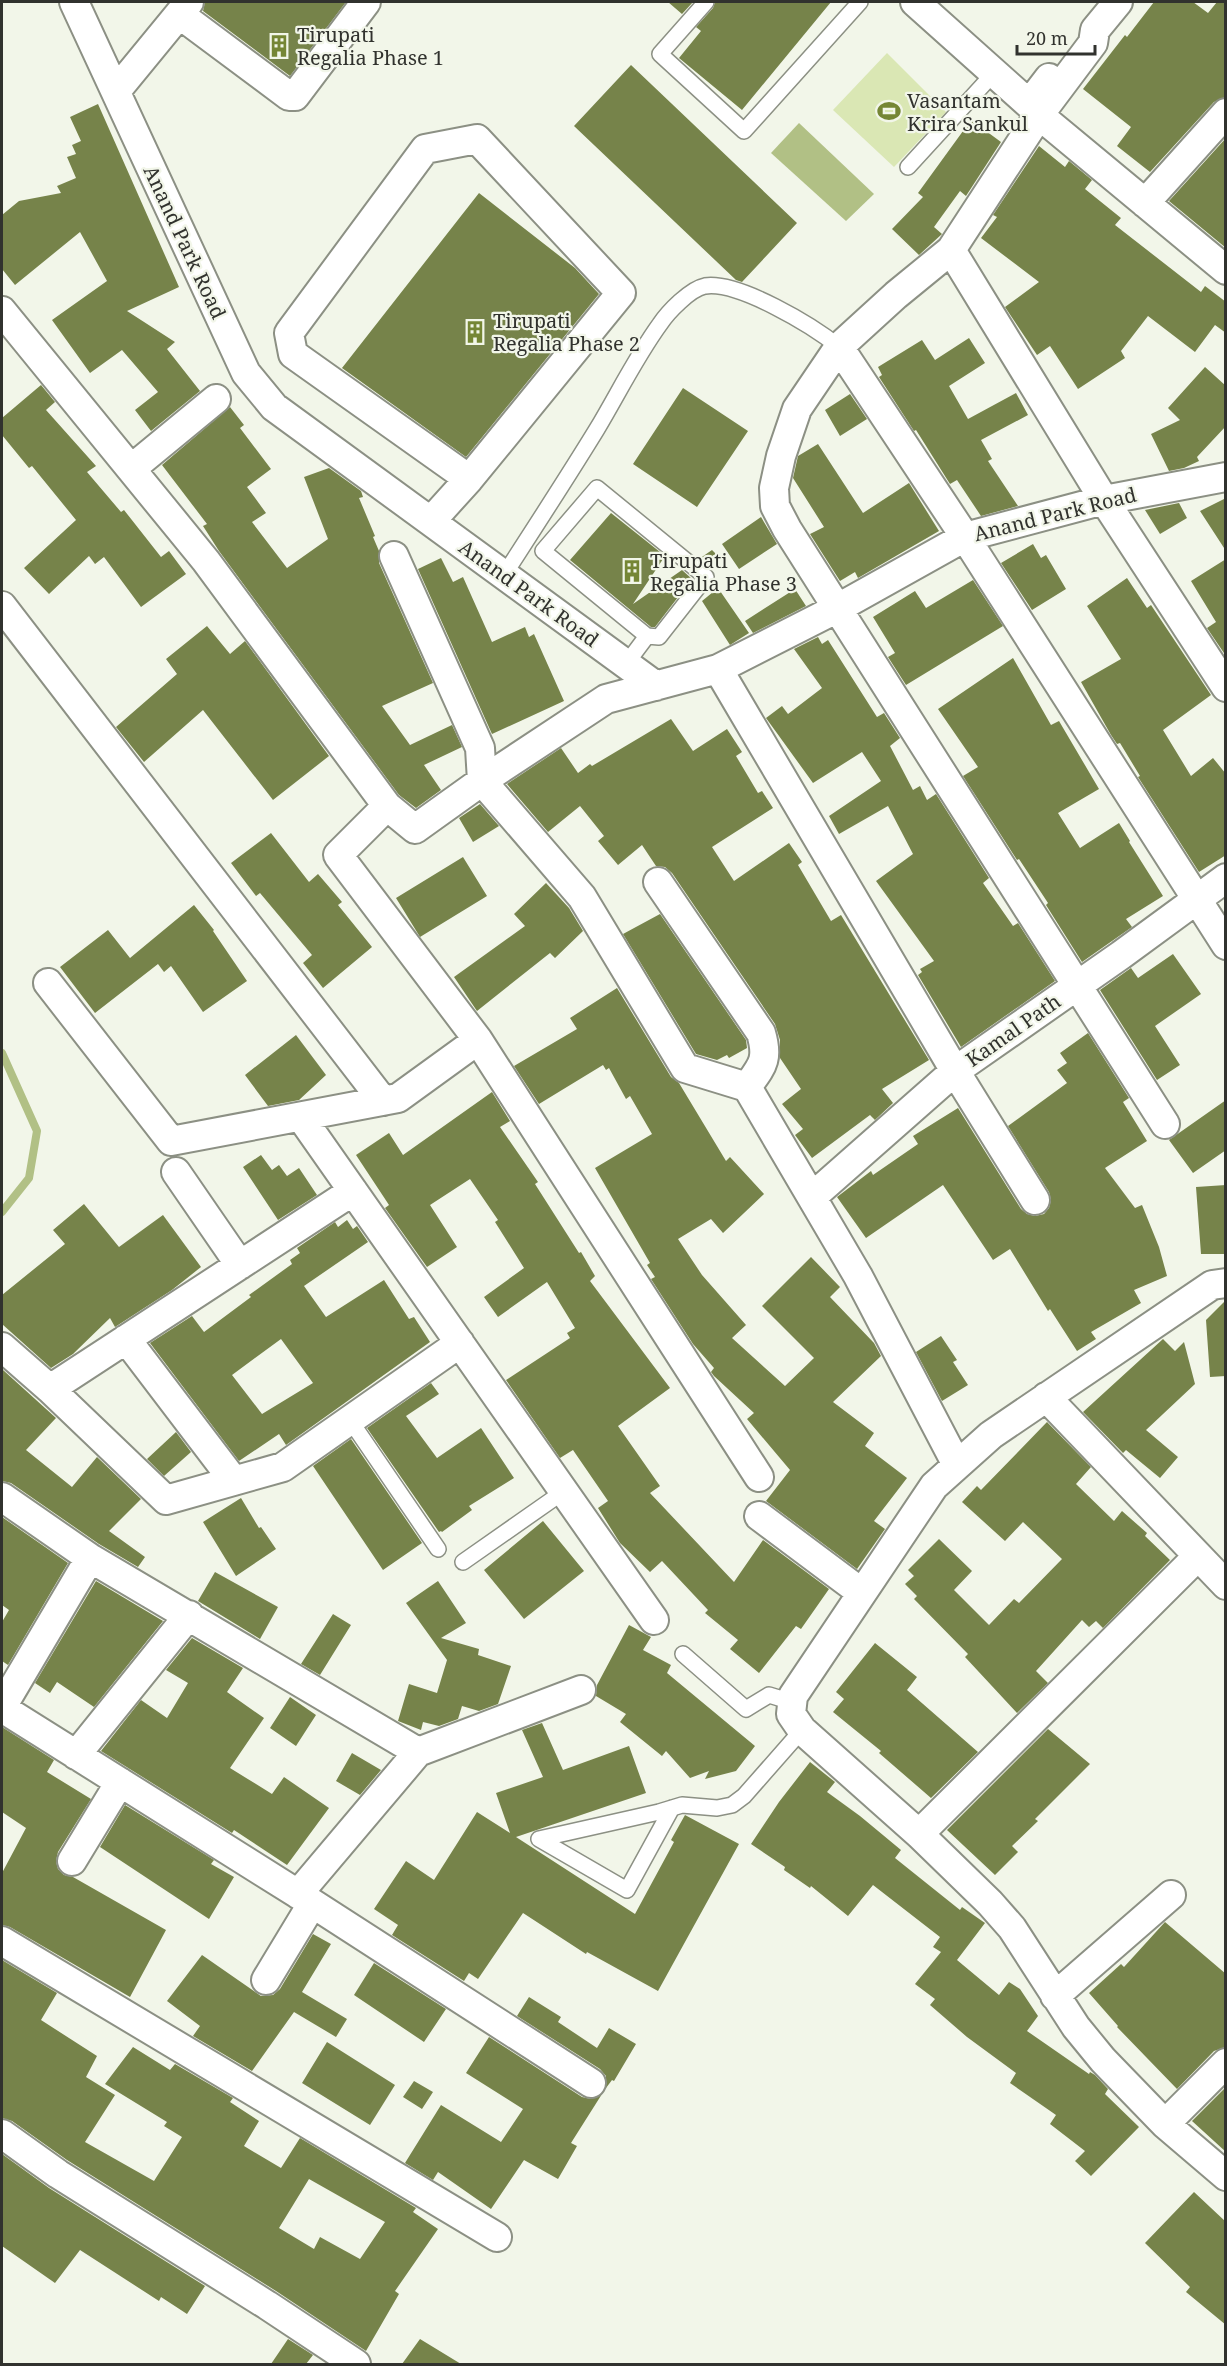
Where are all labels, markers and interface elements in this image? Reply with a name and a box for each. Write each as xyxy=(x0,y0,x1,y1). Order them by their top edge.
scale bar xyxy=(1017,18,1095,56)
place label: Tirupati Regalia Phase 1 xyxy=(297,21,444,71)
text: 20 m xyxy=(1026,26,1068,50)
building icon: Tirupati Regalia Phase 1 xyxy=(266,33,292,59)
place label: Vasantam Krira Sankul xyxy=(907,87,1028,137)
sports icon: Vasantam Krira Sankul xyxy=(876,98,902,124)
street label: Anand Park Road xyxy=(138,161,232,323)
place label: Tirupati Regalia Phase 2 xyxy=(493,307,640,357)
building icon: Tirupati Regalia Phase 2 xyxy=(462,319,488,345)
street label: Anand Park Road xyxy=(971,481,1139,547)
street label: Anand Park Road xyxy=(454,533,604,653)
place label: Tirupati Regalia Phase 3 xyxy=(650,547,797,597)
building icon: Tirupati Regalia Phase 3 xyxy=(619,558,645,584)
street label: Kamal Path xyxy=(960,987,1066,1073)

